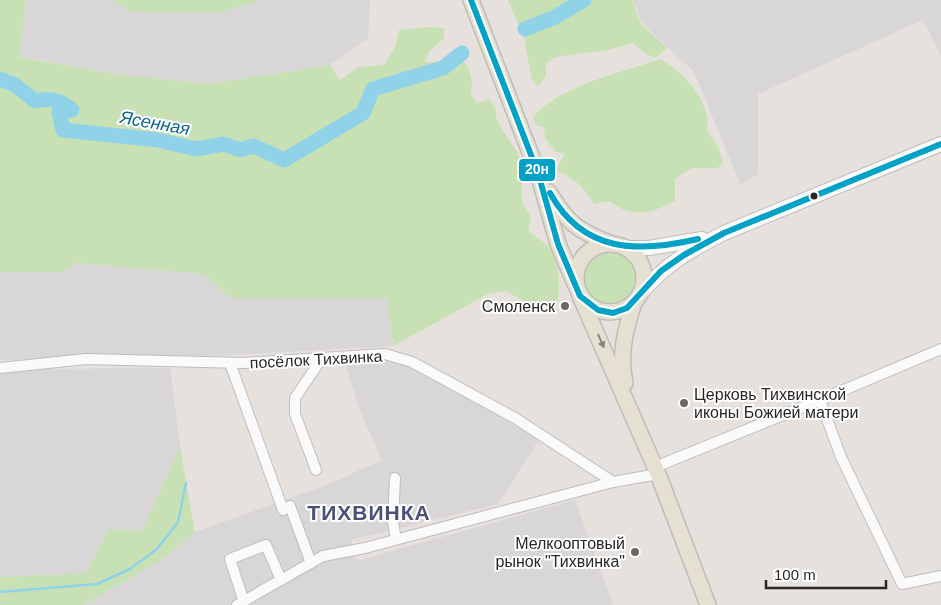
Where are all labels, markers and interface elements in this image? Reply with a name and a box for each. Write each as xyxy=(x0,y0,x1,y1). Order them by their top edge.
water label: Ясенная xyxy=(117,107,192,139)
line badge: 20н xyxy=(518,158,556,182)
text: 20н xyxy=(525,161,549,177)
unlabelled marker xyxy=(809,191,819,201)
place label: Смоленск xyxy=(482,298,556,315)
marker: Смоленск xyxy=(559,300,571,312)
one-way arrow xyxy=(597,334,605,348)
street label: посёлок Тихвинка xyxy=(249,348,383,371)
place label: Церковь Тихвинской иконы Божией матери xyxy=(694,386,858,421)
marker: Церковь Тихвинской иконы Божией матери xyxy=(678,397,690,409)
district label: ТИХВИНКА xyxy=(307,501,431,524)
place label: Мелкооптовый рынок "Тихвинка" xyxy=(496,535,625,570)
marker: Мелкооптовый рынок "Тихвинка" xyxy=(629,546,641,558)
scale bar xyxy=(766,558,886,590)
text: 100 m xyxy=(774,566,816,583)

